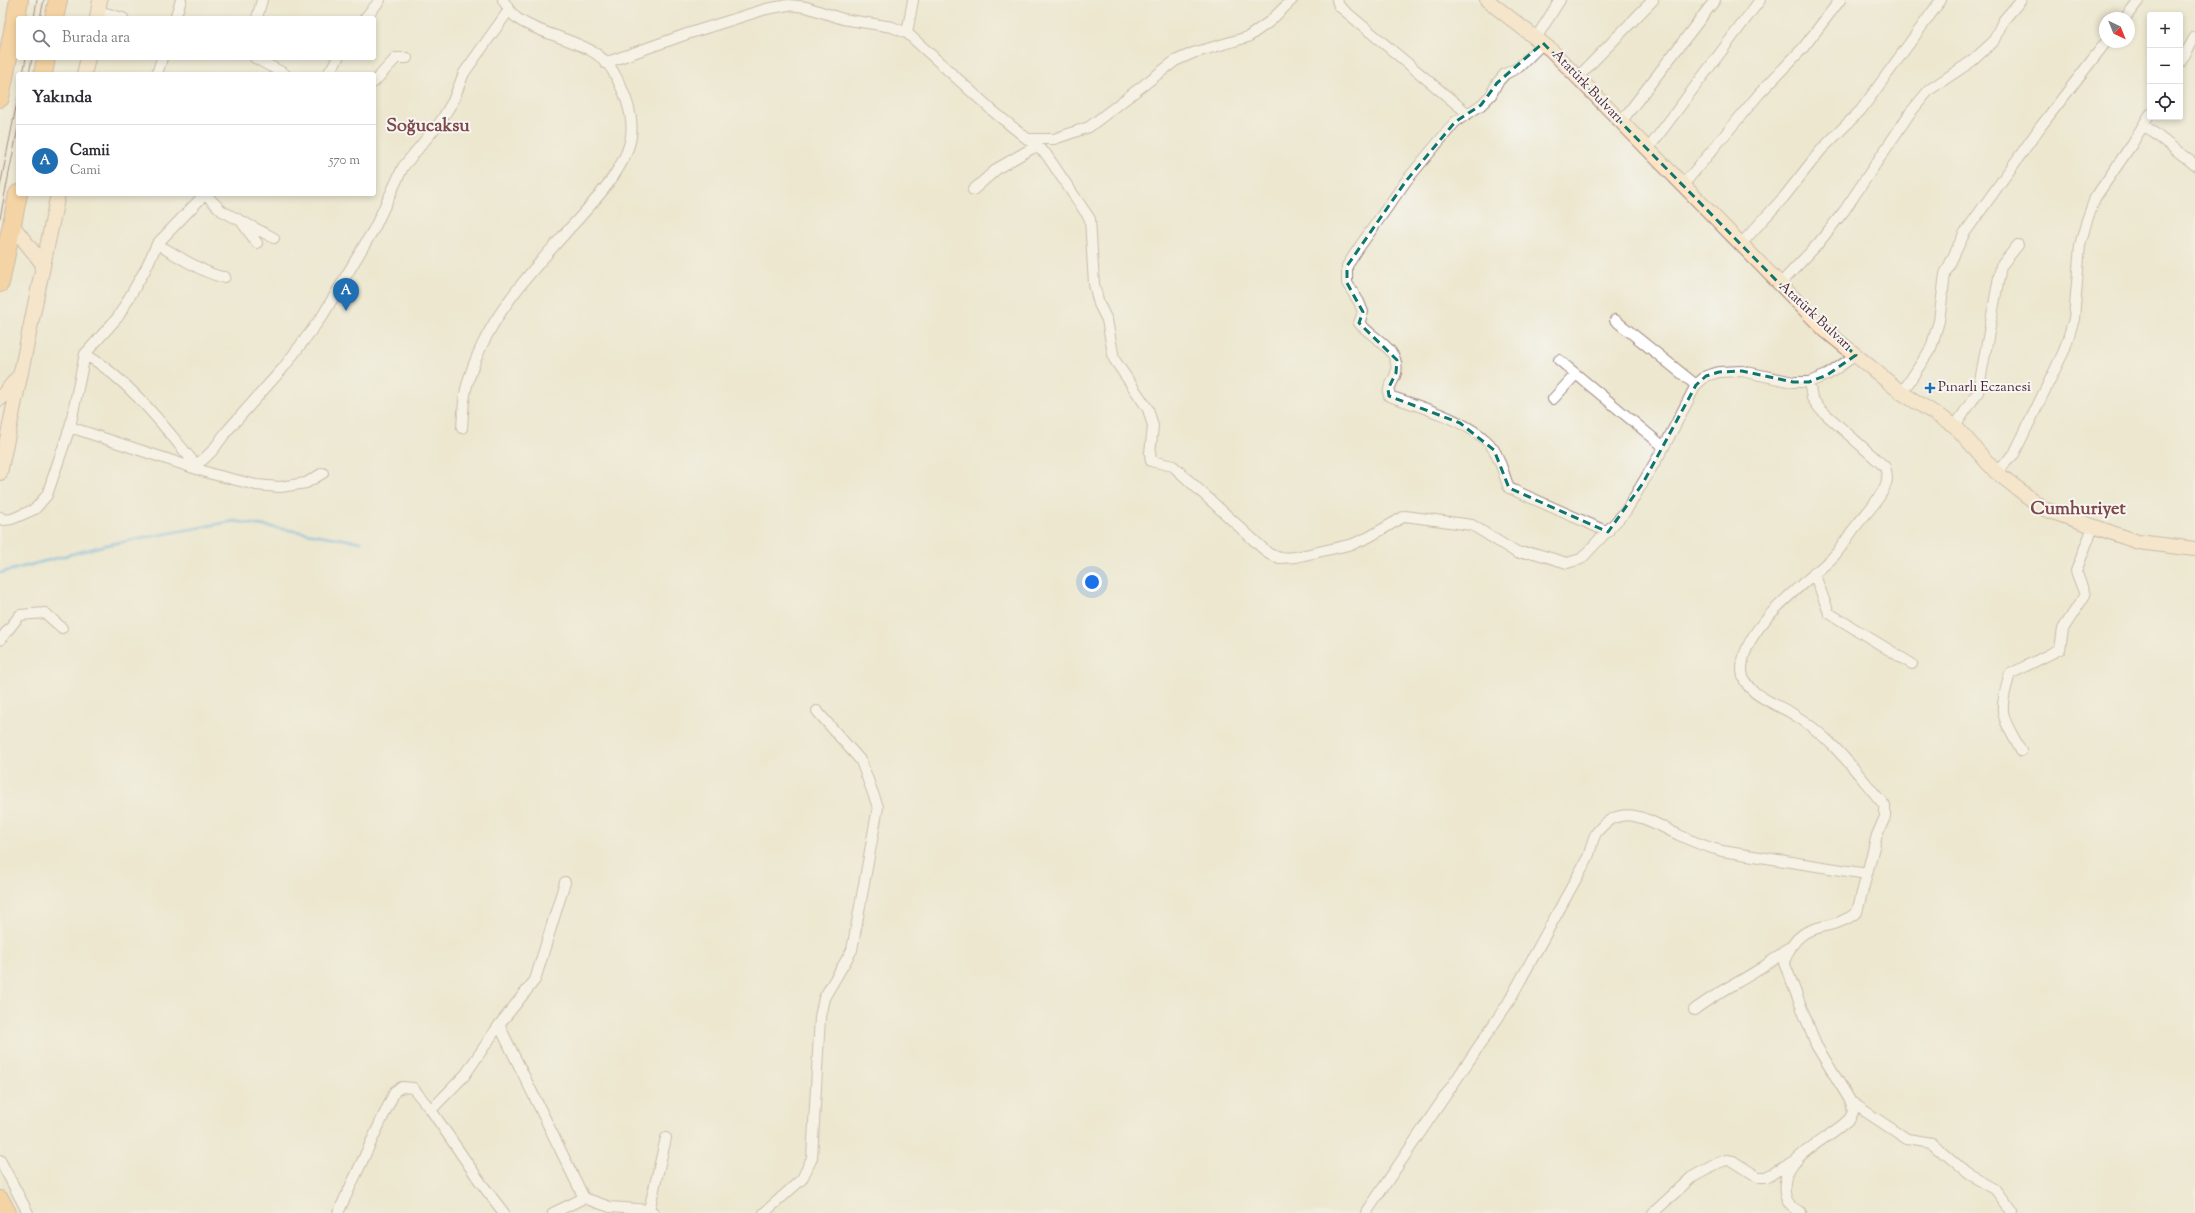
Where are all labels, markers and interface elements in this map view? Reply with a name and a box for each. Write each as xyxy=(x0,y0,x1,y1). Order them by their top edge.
north arrow xyxy=(2099,12,2135,48)
map controls xyxy=(2147,12,2183,120)
button: + xyxy=(2147,12,2183,48)
search box xyxy=(16,16,376,60)
icon: search xyxy=(30,27,52,49)
text: Burada ara xyxy=(62,28,130,49)
street label: Atatürk Bulvarı xyxy=(1547,46,1627,128)
button: − xyxy=(2147,48,2183,84)
button: locate xyxy=(2147,84,2183,120)
text: Yakında xyxy=(32,86,92,110)
district label: Soğucaksu xyxy=(386,114,470,140)
text: Camii xyxy=(70,141,110,162)
text: A xyxy=(40,152,50,170)
text: 570 m xyxy=(329,152,360,170)
text: Cami xyxy=(70,162,101,180)
street label: Atatürk Bulvarı xyxy=(1774,277,1856,357)
pin: A xyxy=(333,278,359,311)
place label: Pınarlı Eczanesi xyxy=(1938,378,2031,398)
marker: Pınarlı Eczanesi xyxy=(1925,383,1935,393)
district label: Cumhuriyet xyxy=(2030,497,2126,523)
your location xyxy=(1082,572,1102,592)

